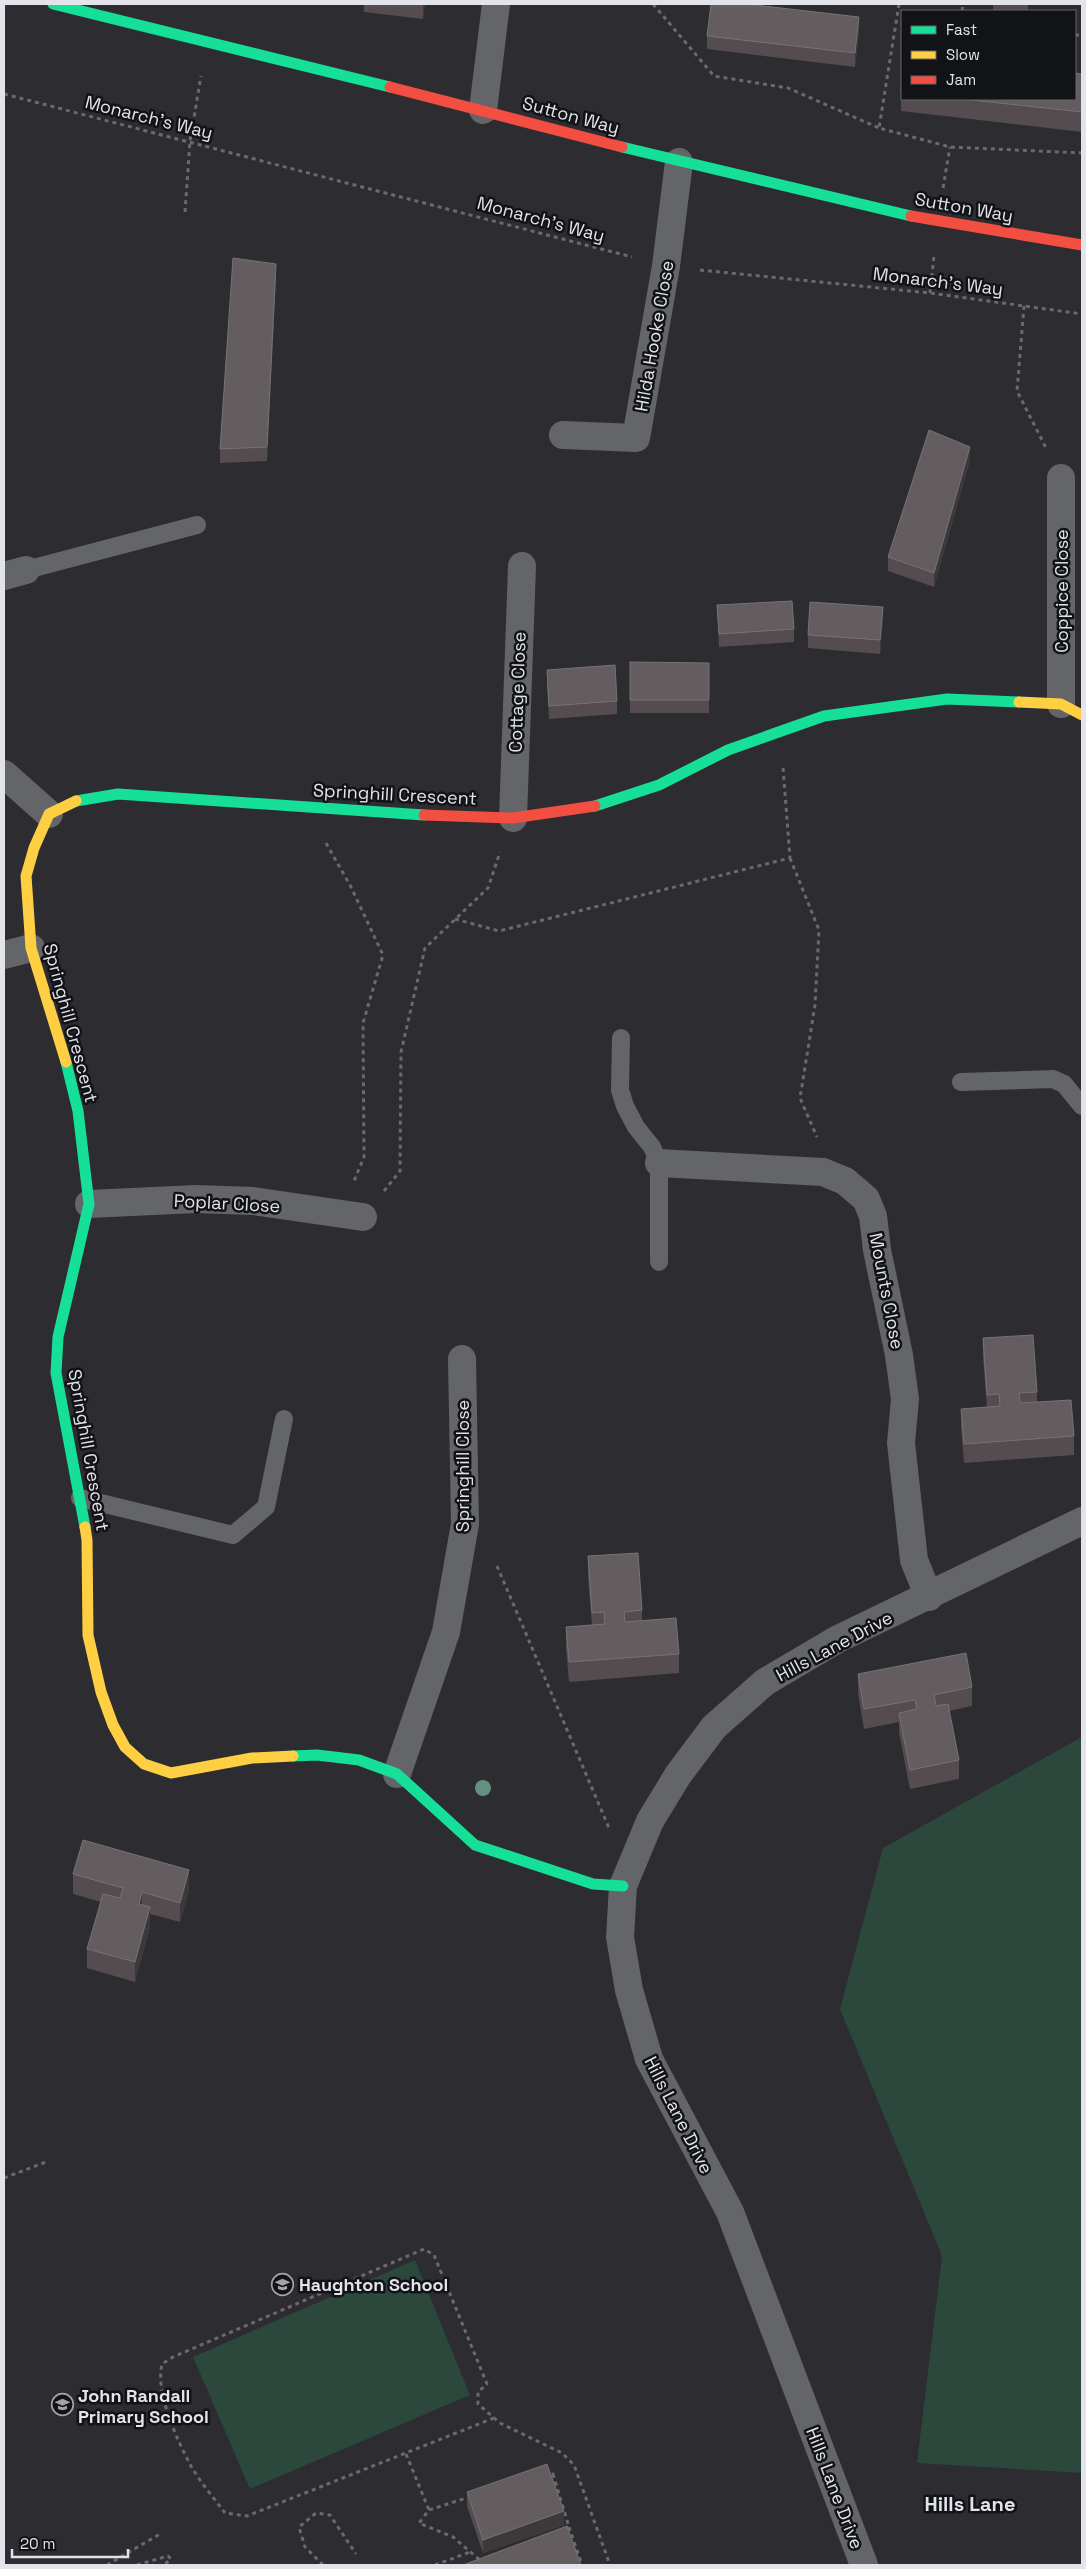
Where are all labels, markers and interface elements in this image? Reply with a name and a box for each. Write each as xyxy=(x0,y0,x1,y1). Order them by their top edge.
legend xyxy=(901,10,1076,100)
text: Fast xyxy=(946,20,977,39)
text: Slow xyxy=(946,45,980,64)
text: Jam xyxy=(946,70,976,89)
street label: Monarch's Way xyxy=(83,90,215,144)
street label: Sutton Way xyxy=(520,91,622,139)
street label: Sutton Way xyxy=(913,187,1015,227)
street label: Monarch's Way xyxy=(475,191,607,247)
street label: Hilda Hooke Close xyxy=(629,259,679,413)
street label: Monarch's Way xyxy=(872,262,1004,300)
street label: Coppice Close xyxy=(1050,529,1073,653)
street label: Cottage Close xyxy=(503,631,531,753)
street label: Springhill Crescent xyxy=(313,778,477,810)
street label: Springhill Crescent xyxy=(39,941,103,1105)
street label: Poplar Close xyxy=(173,1189,281,1217)
street label: Mounts Close xyxy=(864,1231,910,1351)
street label: Springhill Crescent xyxy=(63,1367,115,1533)
street label: Springhill Close xyxy=(451,1400,474,1532)
street label: Hills Lane Drive xyxy=(772,1606,896,1686)
street label: Hills Lane Drive xyxy=(640,2052,718,2178)
school or university icon: Haughton School xyxy=(271,2272,295,2296)
place label: Haughton School xyxy=(299,2273,448,2296)
place label: John Randall Primary School xyxy=(78,2384,209,2428)
school or university icon: John Randall Primary School xyxy=(50,2393,74,2417)
street label: Hills Lane Drive xyxy=(801,2424,869,2552)
district label: Hills Lane xyxy=(925,2491,1015,2517)
scale bar xyxy=(12,2526,129,2558)
text: 20 m xyxy=(20,2534,55,2553)

